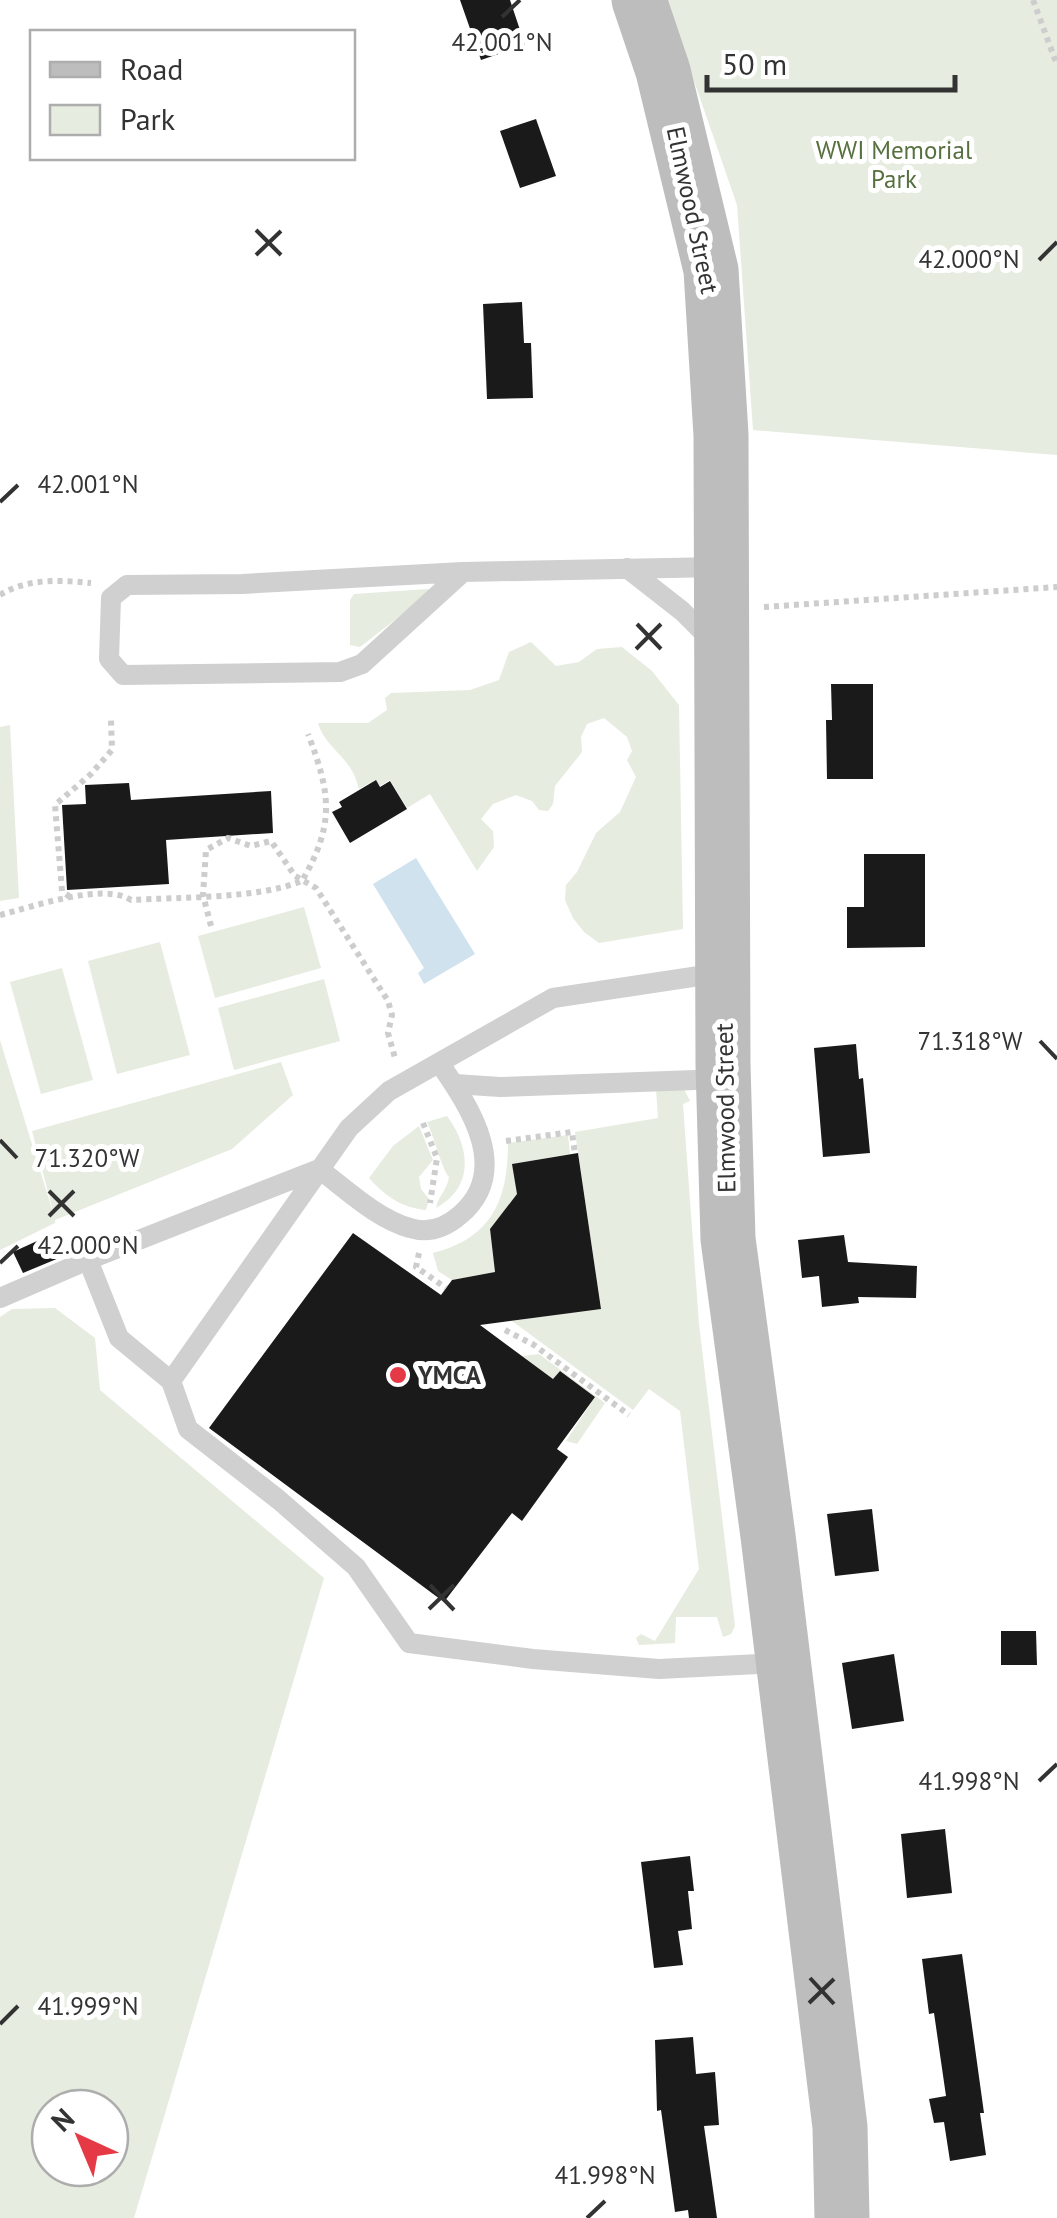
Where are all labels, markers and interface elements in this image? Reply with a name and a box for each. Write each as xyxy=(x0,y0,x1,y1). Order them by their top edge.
text: 42.001°N xyxy=(452,26,552,58)
legend xyxy=(30,30,355,160)
scale bar xyxy=(707,30,954,92)
text: 50 m xyxy=(722,44,787,83)
text: Road xyxy=(120,49,184,88)
text: Park xyxy=(120,99,176,138)
street label: Elmwood Street xyxy=(660,124,726,297)
park label: WWI Memorial Park xyxy=(816,134,973,195)
text: 42.000°N xyxy=(919,243,1019,275)
text: 42.001°N xyxy=(38,468,138,500)
street label: Elmwood Street xyxy=(708,1022,742,1193)
text: 71.318°W xyxy=(918,1025,1023,1057)
text: 71.320°W xyxy=(35,1142,140,1174)
text: 42.000°N xyxy=(38,1229,138,1261)
place label: YMCA xyxy=(417,1359,482,1391)
marker: YMCA xyxy=(387,1364,409,1386)
text: 41.998°N xyxy=(919,1765,1019,1797)
text: 41.999°N xyxy=(38,1990,138,2022)
north arrow xyxy=(30,2088,130,2188)
text: N xyxy=(43,2100,82,2139)
text: 41.998°N xyxy=(555,2159,655,2191)

